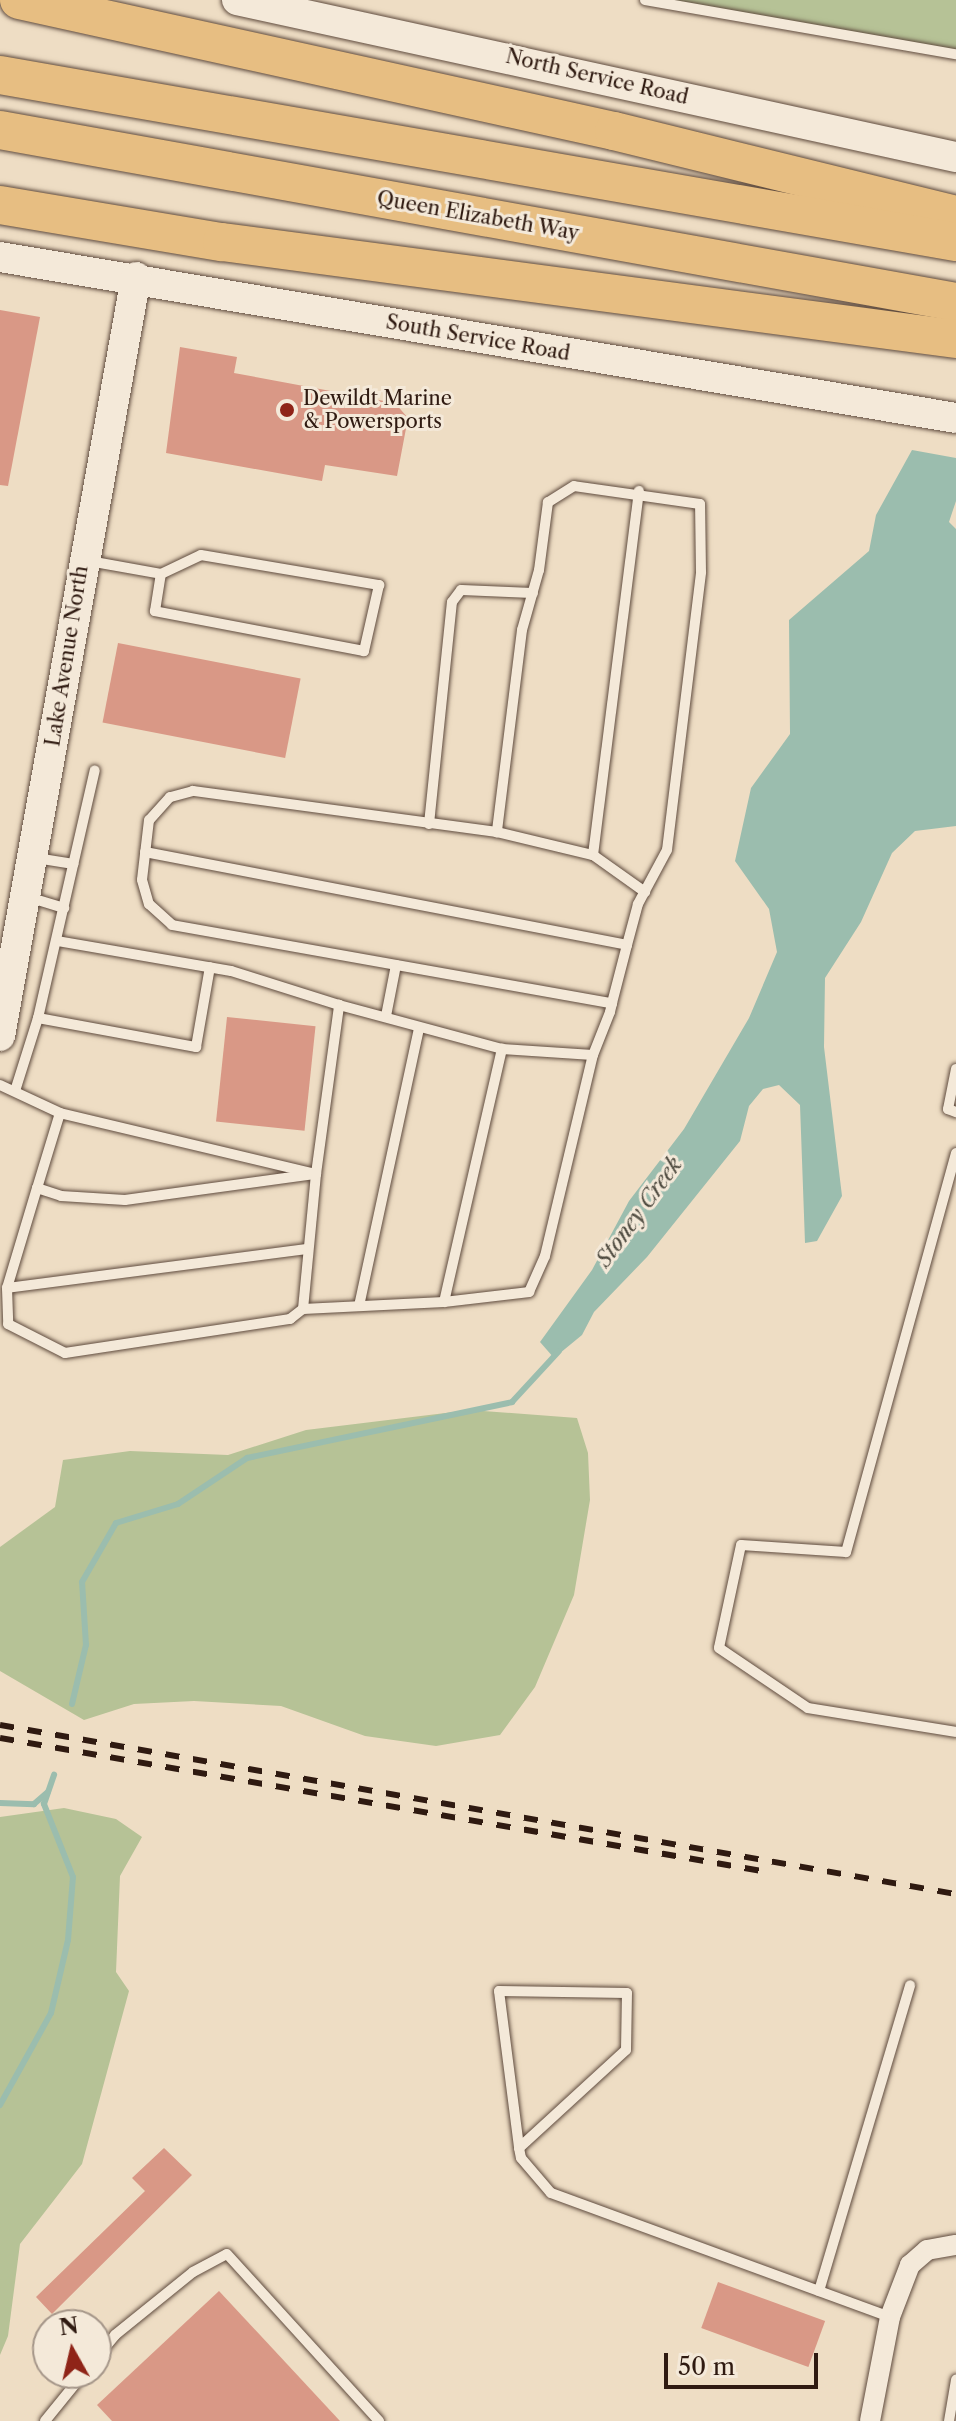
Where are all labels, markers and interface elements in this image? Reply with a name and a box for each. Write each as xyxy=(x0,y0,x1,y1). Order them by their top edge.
street label: North Service Road xyxy=(503,44,691,110)
street label: Queen Elizabeth Way xyxy=(375,186,581,246)
street label: South Service Road xyxy=(384,310,572,366)
place label: Dewildt Marine & Powersports xyxy=(303,386,452,433)
marker: Dewildt Marine & Powersports xyxy=(278,401,296,419)
street label: Lake Avenue North xyxy=(41,563,93,749)
water label: Stoney Creek xyxy=(590,1152,688,1272)
north arrow xyxy=(32,2309,112,2389)
text: N xyxy=(58,2312,80,2341)
scale bar xyxy=(668,2337,822,2387)
text: 50 m xyxy=(678,2352,735,2381)

